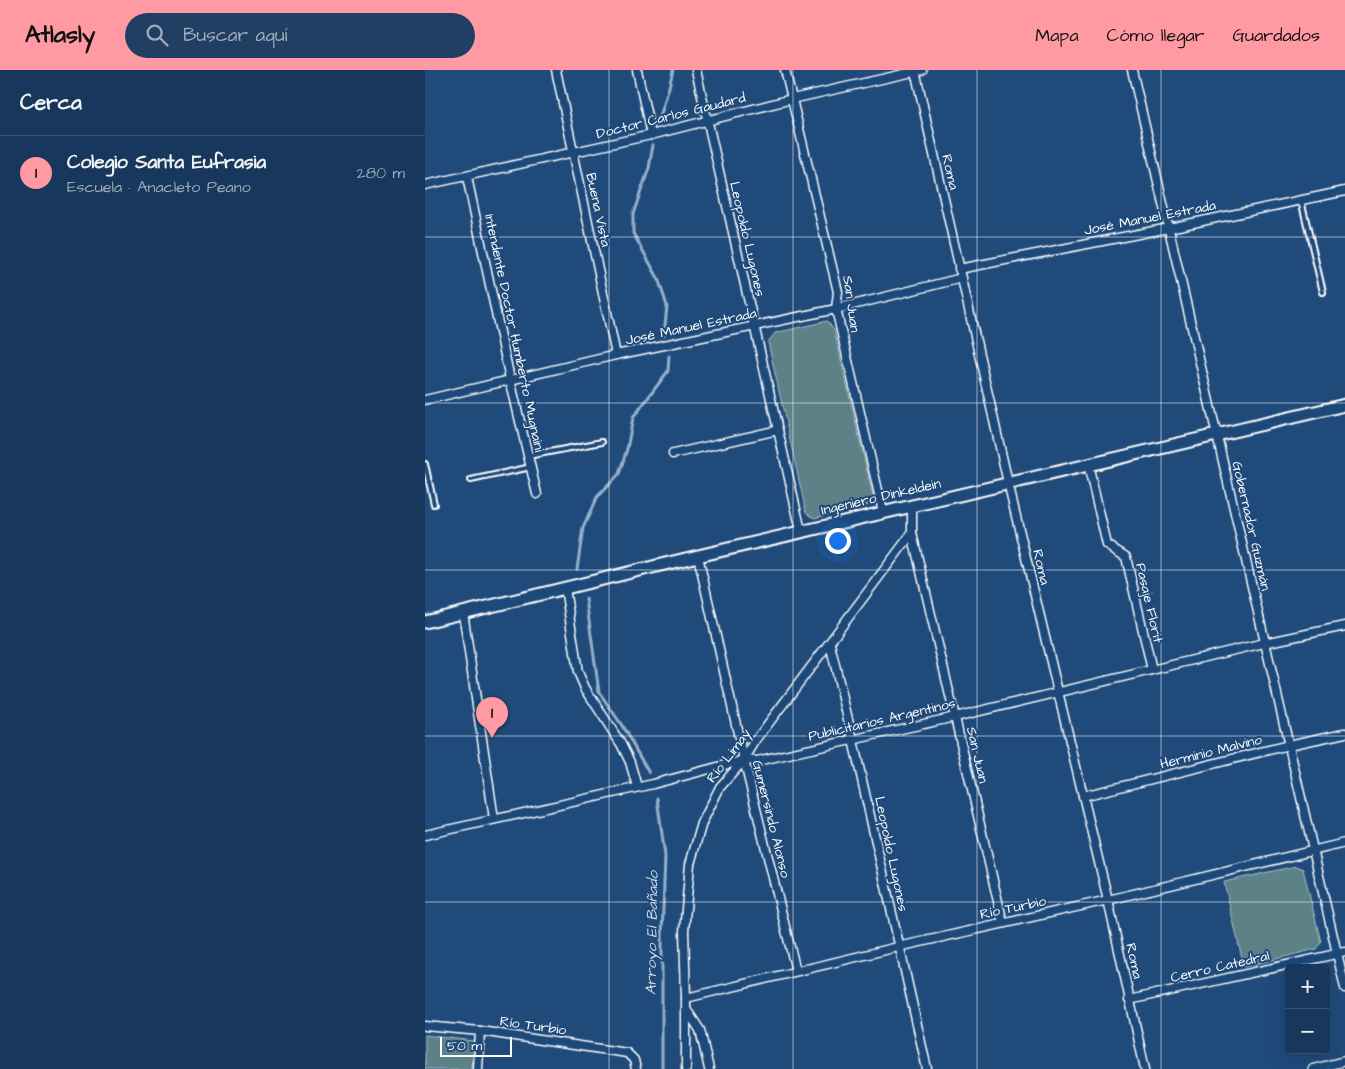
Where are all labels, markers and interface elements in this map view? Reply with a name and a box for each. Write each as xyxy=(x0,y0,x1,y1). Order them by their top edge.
search box xyxy=(125,13,475,58)
text: Atlasly xyxy=(25,18,95,52)
icon: search xyxy=(143,21,171,49)
text: Buscar aquí xyxy=(183,22,288,49)
text: Mapa xyxy=(1035,23,1079,48)
text: Cómo llegar xyxy=(1107,23,1205,48)
text: Guardados xyxy=(1233,23,1320,48)
text: Cerca xyxy=(20,88,82,117)
street label: Doctor Carlos Gaudard xyxy=(594,88,748,144)
text: Colegio Santa Eufrasia xyxy=(67,149,266,176)
street label: Roma xyxy=(936,152,964,192)
text: 1 xyxy=(35,162,37,184)
text: 280 m xyxy=(357,162,405,184)
street label: Buena Vista xyxy=(580,171,616,249)
text: Escuela · Anacleto Peano xyxy=(67,176,251,198)
street label: Leopoldo Lugones xyxy=(724,180,770,298)
street label: José Manuel Estrada xyxy=(1082,195,1218,241)
street label: Intendente Doctor Humberto Mugnaini xyxy=(479,212,549,454)
street label: San Juan xyxy=(837,274,865,334)
street label: José Manuel Estrada xyxy=(623,303,759,351)
street label: Gobernador Guzmán xyxy=(1226,459,1276,593)
street label: Ingeniero Dinkeldein xyxy=(819,474,943,520)
your location xyxy=(825,528,851,554)
street label: Roma xyxy=(1027,547,1055,587)
street label: Pasaje Florit xyxy=(1130,561,1168,645)
street label: Publicitarios Argentinos xyxy=(806,693,958,747)
pin: 1 xyxy=(476,697,508,738)
street label: Río Limay xyxy=(702,725,756,787)
street label: San Juan xyxy=(961,725,993,785)
street label: Herminio Malvino xyxy=(1158,730,1264,774)
street label: Gumersindo Alonso xyxy=(747,758,795,880)
street label: Leopoldo Lugones xyxy=(869,795,913,913)
water label: Arroyo El Bañado xyxy=(640,869,665,995)
street label: Río Turbio xyxy=(978,891,1048,925)
street label: Roma xyxy=(1120,941,1148,981)
street label: Cerro Catedral xyxy=(1169,946,1271,988)
map controls xyxy=(1285,964,1330,1054)
button: + xyxy=(1285,964,1330,1009)
button: − xyxy=(1285,1009,1330,1054)
street label: Río Turbio xyxy=(498,1011,568,1041)
scale bar xyxy=(440,1034,513,1057)
text: 50 m xyxy=(447,1036,482,1056)

